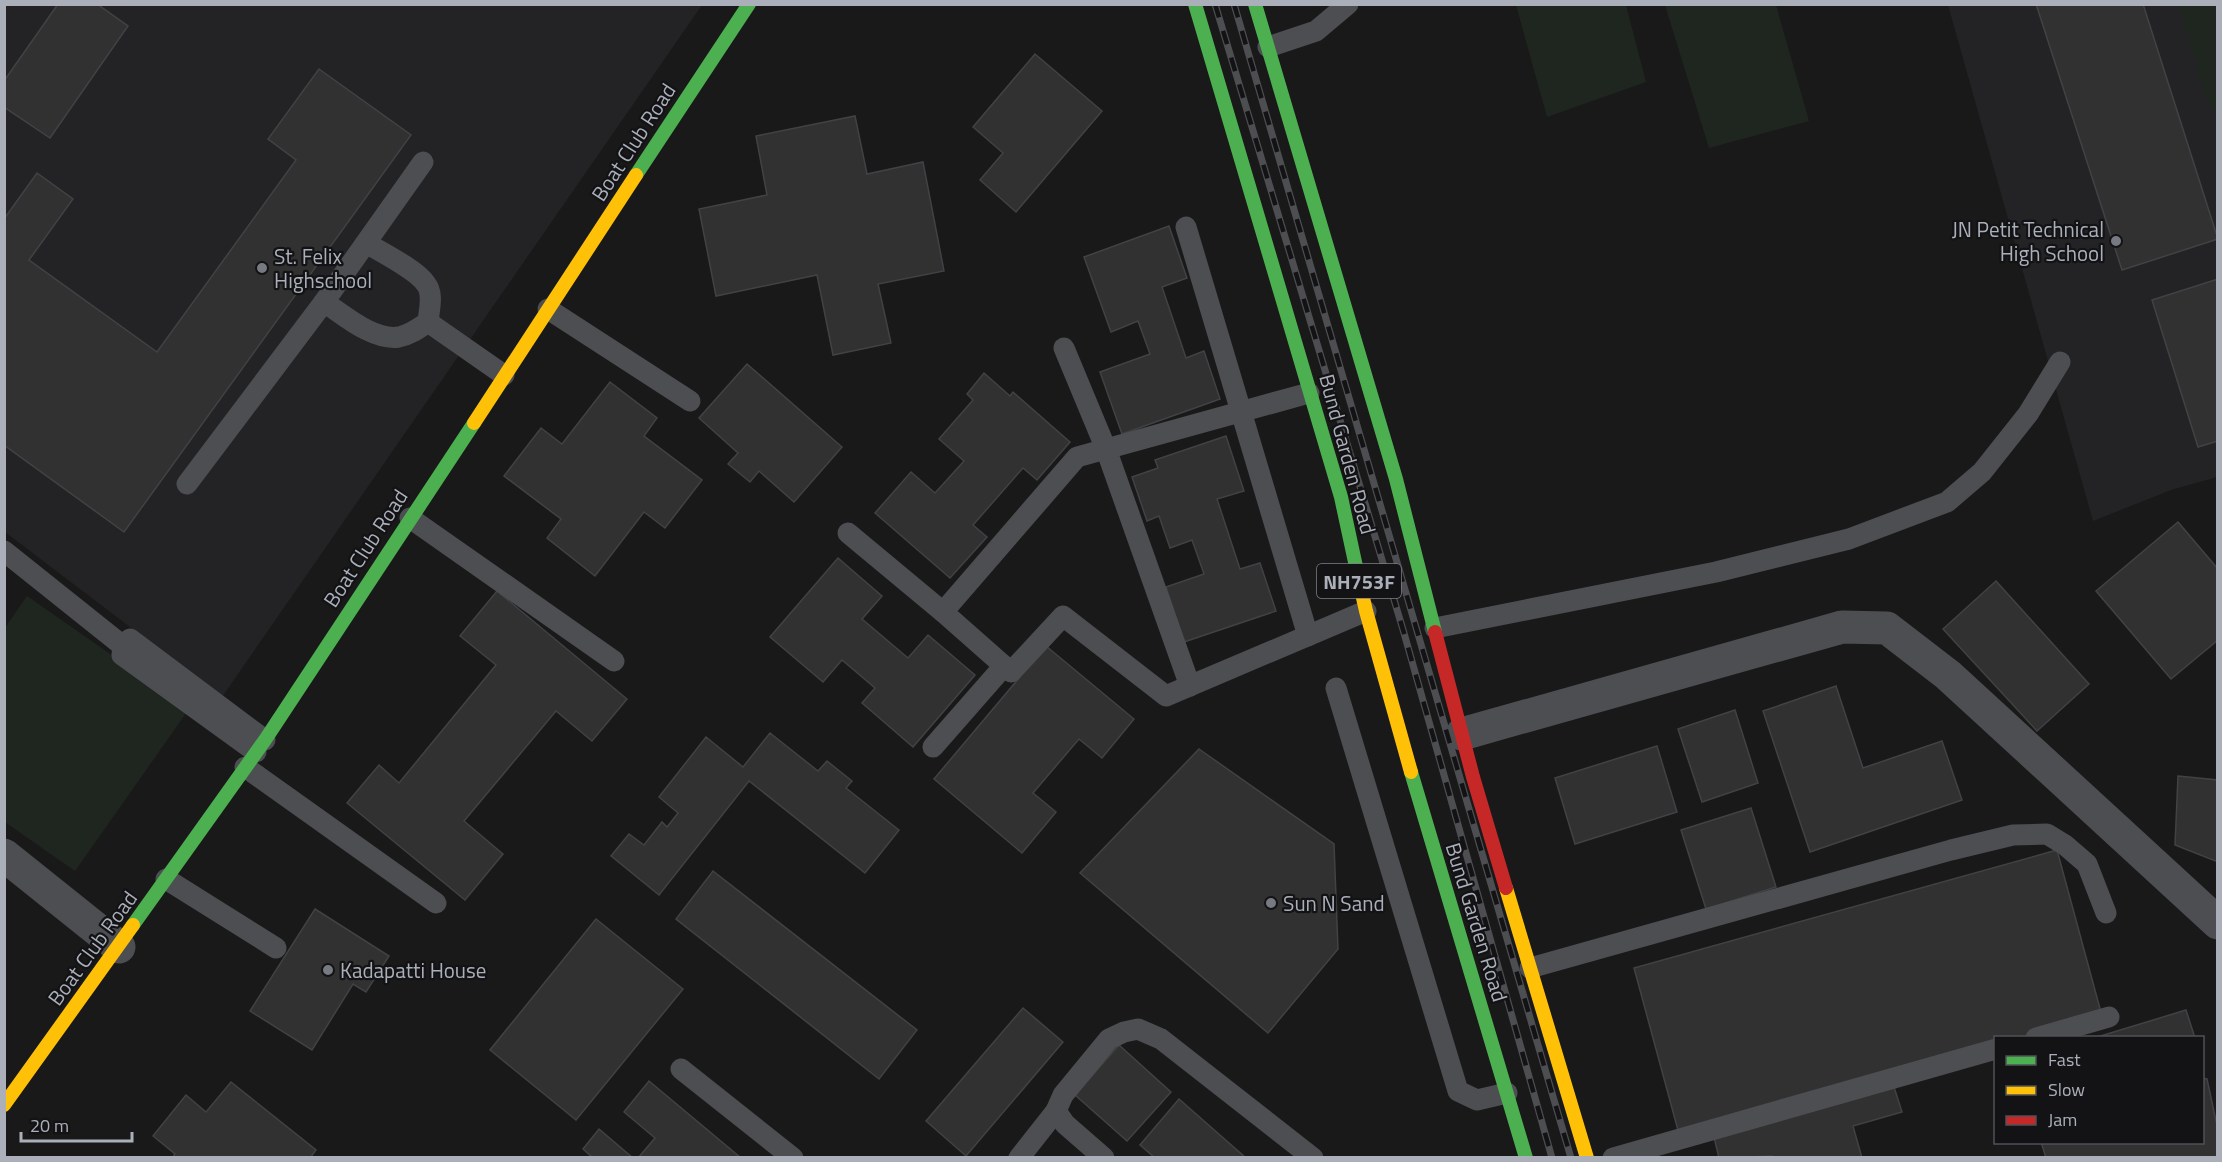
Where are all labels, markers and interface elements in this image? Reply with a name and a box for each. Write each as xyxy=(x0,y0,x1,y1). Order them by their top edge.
street label: Boat Club Road xyxy=(583,77,683,207)
place label: JN Petit Technical High School xyxy=(1952,213,2104,269)
marker: JN Petit Technical High School xyxy=(2109,234,2123,248)
place label: St. Felix Highschool xyxy=(274,240,372,296)
marker: St. Felix Highschool xyxy=(255,261,269,275)
street label: Bund Garden Road xyxy=(1311,370,1385,538)
street label: Boat Club Road xyxy=(315,483,415,613)
road number: NH753F xyxy=(1317,564,1401,598)
street label: Bund Garden Road xyxy=(1438,839,1516,1005)
street label: Boat Club Road xyxy=(39,884,145,1012)
place label: Sun N Sand xyxy=(1283,887,1385,919)
marker: Sun N Sand xyxy=(1264,896,1278,910)
place label: Kadapatti House xyxy=(340,954,486,986)
marker: Kadapatti House xyxy=(321,963,335,977)
legend xyxy=(1994,1036,2204,1144)
text: Fast xyxy=(2048,1046,2081,1073)
text: Slow xyxy=(2048,1076,2085,1103)
scale bar xyxy=(21,1105,132,1143)
text: Jam xyxy=(2048,1106,2077,1133)
text: 20 m xyxy=(30,1112,69,1139)

